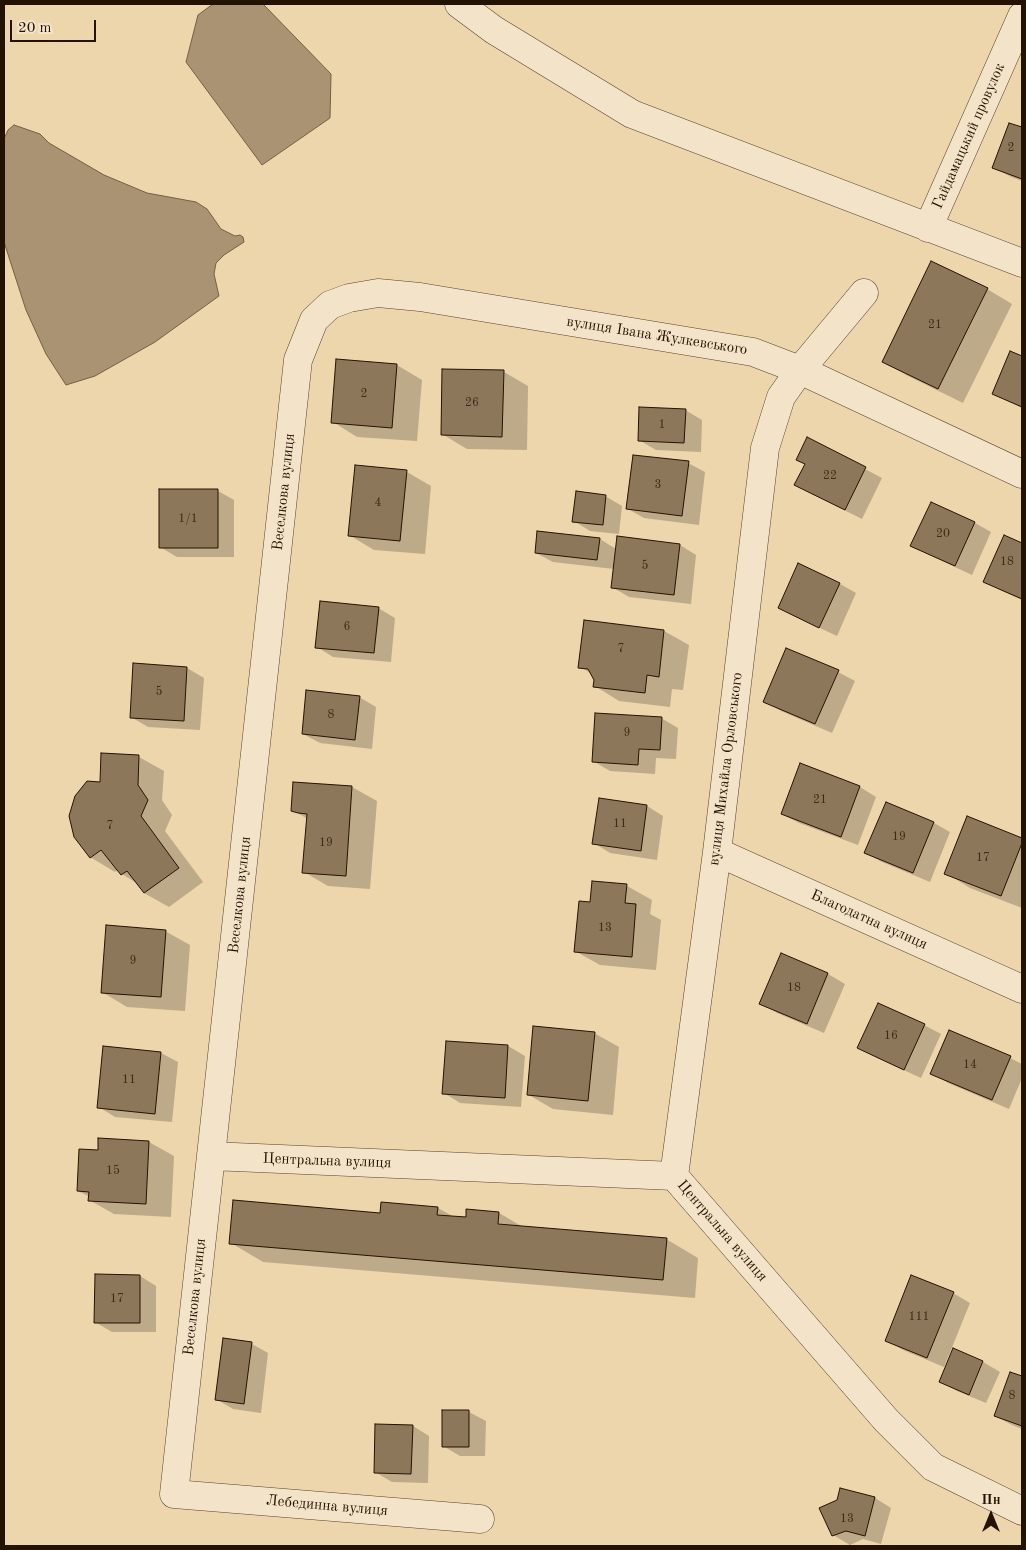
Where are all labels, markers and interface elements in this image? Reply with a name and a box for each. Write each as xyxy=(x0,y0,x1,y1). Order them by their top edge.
scale bar xyxy=(12,10,99,42)
text: 20 m xyxy=(18,21,52,36)
street label: Гайдамацький провулок xyxy=(929,60,1009,212)
house number: 2 xyxy=(1008,141,1014,155)
street label: вулиця Івана Жулкевського xyxy=(565,313,749,359)
house number: 21 xyxy=(928,318,942,332)
house number: 2 xyxy=(361,387,367,401)
house number: 26 xyxy=(465,396,479,410)
house number: 1 xyxy=(659,418,665,432)
street label: Веселкова вулиця xyxy=(269,432,299,552)
house number: 22 xyxy=(823,469,837,483)
house number: 3 xyxy=(655,478,661,492)
house number: 4 xyxy=(375,496,381,510)
house number: 1/1 xyxy=(178,512,198,526)
house number: 20 xyxy=(936,527,950,541)
house number: 18 xyxy=(1000,555,1014,569)
house number: 5 xyxy=(642,559,648,573)
house number: 6 xyxy=(344,620,350,634)
house number: 7 xyxy=(618,642,624,656)
street label: вулиця Михайла Орловського xyxy=(705,671,747,867)
house number: 5 xyxy=(156,685,162,699)
house number: 8 xyxy=(328,708,334,722)
house number: 9 xyxy=(624,726,630,740)
house number: 21 xyxy=(813,793,827,807)
house number: 11 xyxy=(613,817,627,831)
house number: 7 xyxy=(107,819,113,833)
house number: 19 xyxy=(892,830,906,844)
street label: Веселкова вулиця xyxy=(225,835,255,955)
house number: 19 xyxy=(319,836,333,850)
house number: 17 xyxy=(976,851,990,865)
street label: Благодатна вулиця xyxy=(808,886,930,954)
house number: 13 xyxy=(598,921,612,935)
house number: 9 xyxy=(130,954,136,968)
house number: 18 xyxy=(787,981,801,995)
house number: 16 xyxy=(884,1029,898,1043)
house number: 14 xyxy=(963,1058,977,1072)
house number: 11 xyxy=(122,1073,136,1087)
street label: Центральна вулиця xyxy=(262,1150,392,1172)
house number: 15 xyxy=(106,1164,120,1178)
street label: Центральна вулиця xyxy=(673,1176,771,1286)
street label: Веселкова вулиця xyxy=(180,1237,210,1357)
house number: 17 xyxy=(110,1292,124,1306)
house number: 111 xyxy=(909,1310,929,1324)
house number: 8 xyxy=(1009,1389,1015,1403)
north arrow xyxy=(966,1490,1016,1540)
street label: Лебединна вулиця xyxy=(265,1492,389,1520)
text: Пн xyxy=(981,1493,1001,1507)
house number: 13 xyxy=(840,1512,854,1526)

